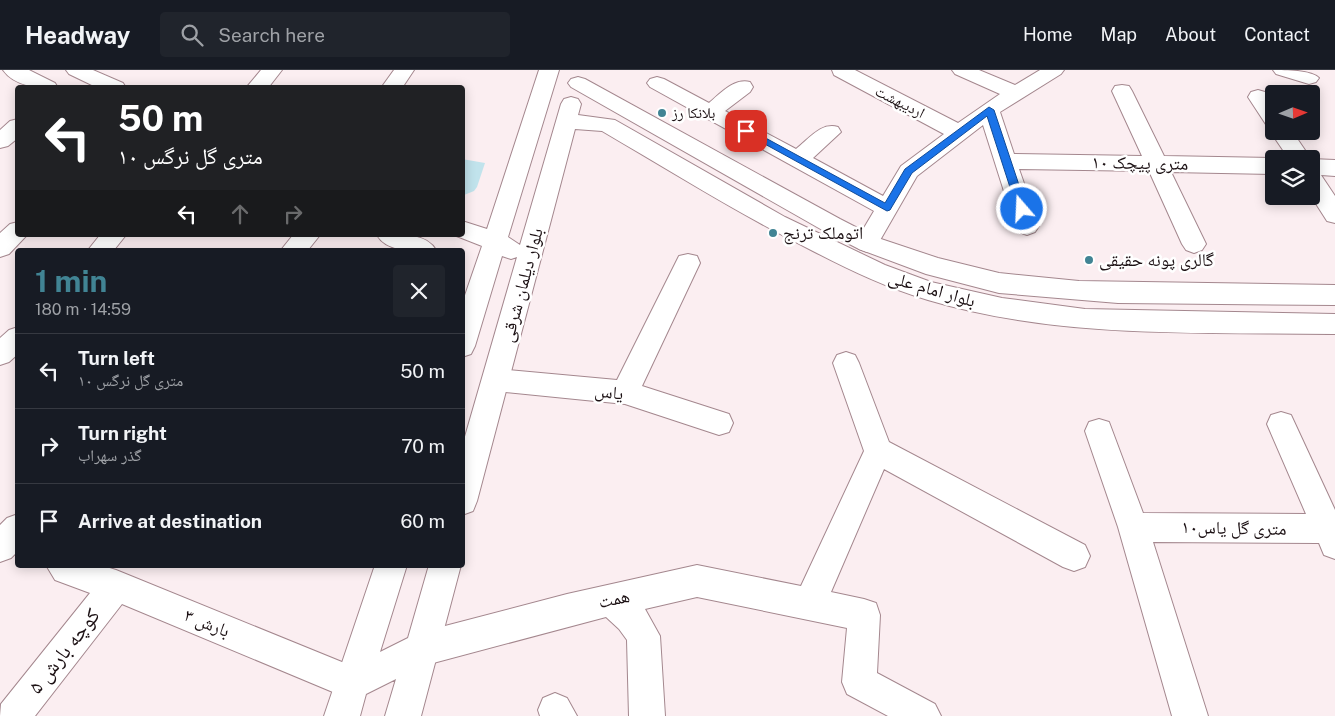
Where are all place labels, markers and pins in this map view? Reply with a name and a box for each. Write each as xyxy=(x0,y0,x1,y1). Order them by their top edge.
place label: بلانکا رز xyxy=(671,104,715,122)
marker: بلانکا رز xyxy=(656,107,668,119)
pin xyxy=(725,110,767,152)
place label: اتوملک ترنج xyxy=(783,222,863,245)
marker: اتوملک ترنج xyxy=(767,227,779,239)
place label: گالری پونه حقیقی xyxy=(1099,249,1214,271)
marker: گالری پونه حقیقی xyxy=(1083,254,1095,266)

